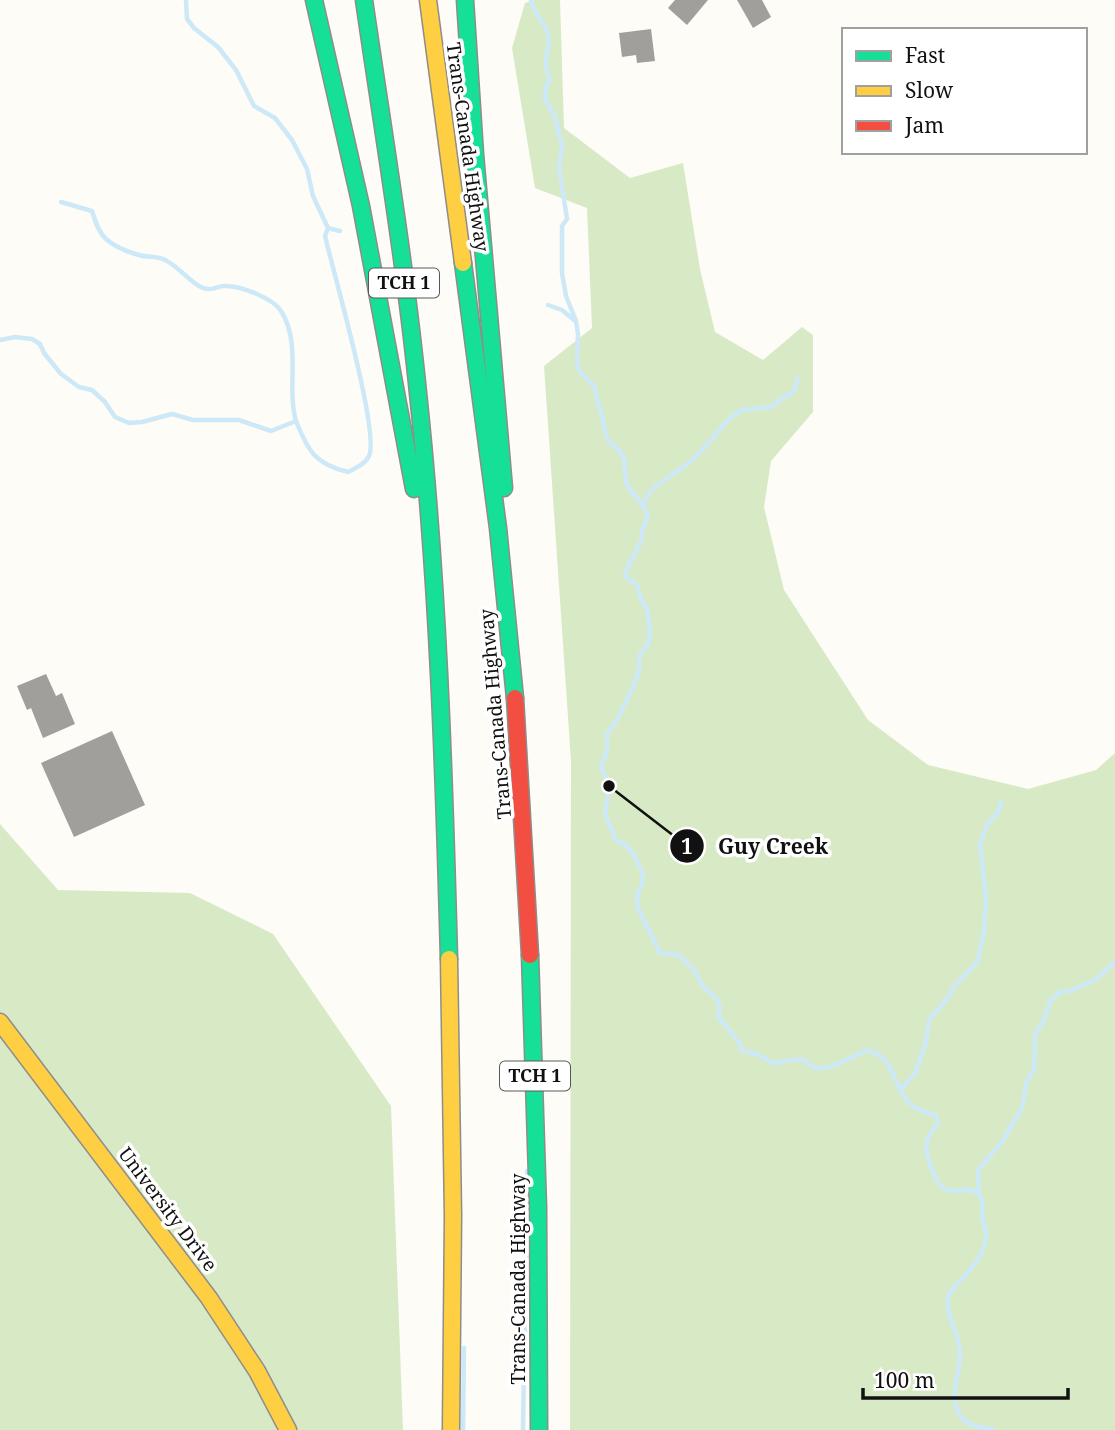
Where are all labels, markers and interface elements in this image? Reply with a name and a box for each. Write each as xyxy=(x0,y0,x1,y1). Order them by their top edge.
legend xyxy=(842,28,1087,154)
street label: Trans-Canada Highway xyxy=(440,41,496,254)
text: Fast xyxy=(905,41,945,69)
text: Slow xyxy=(905,76,954,104)
text: Jam xyxy=(904,111,944,139)
road number: TCH 1 xyxy=(369,268,439,298)
street label: Trans-Canada Highway xyxy=(473,607,517,820)
callout: Guy Creek xyxy=(669,825,843,867)
text: 1 xyxy=(681,832,693,860)
text: Guy Creek xyxy=(718,832,829,860)
road number: TCH 1 xyxy=(500,1062,570,1091)
street label: University Drive xyxy=(113,1142,223,1276)
street label: Trans-Canada Highway xyxy=(505,1173,531,1385)
scale bar xyxy=(863,1356,1068,1400)
text: 100 m xyxy=(874,1366,935,1394)

